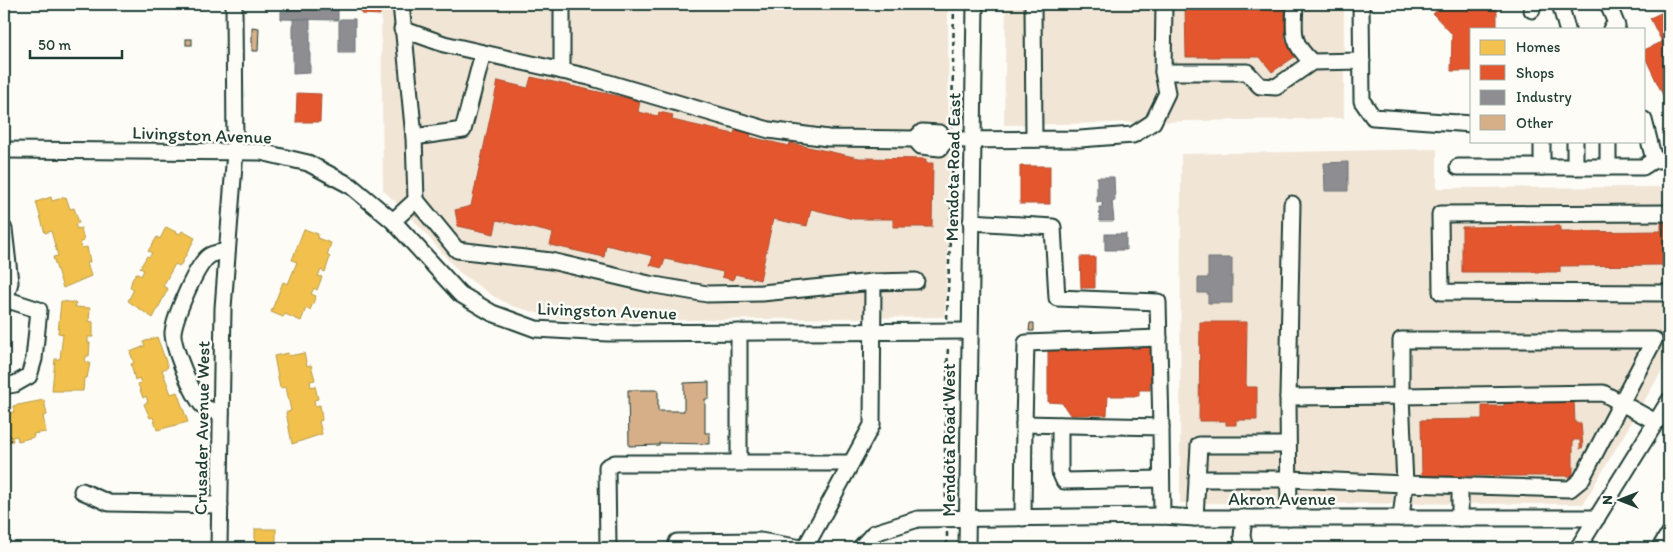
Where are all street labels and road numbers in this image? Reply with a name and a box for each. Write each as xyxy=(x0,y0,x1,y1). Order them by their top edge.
street label: Mendota Road East xyxy=(941,92,965,242)
street label: Livingston Avenue xyxy=(132,122,272,148)
street label: Livingston Avenue xyxy=(537,298,677,324)
street label: Crusader Avenue West xyxy=(189,340,215,515)
street label: Mendota Road West xyxy=(938,363,960,517)
street label: Akron Avenue xyxy=(1228,488,1336,510)

